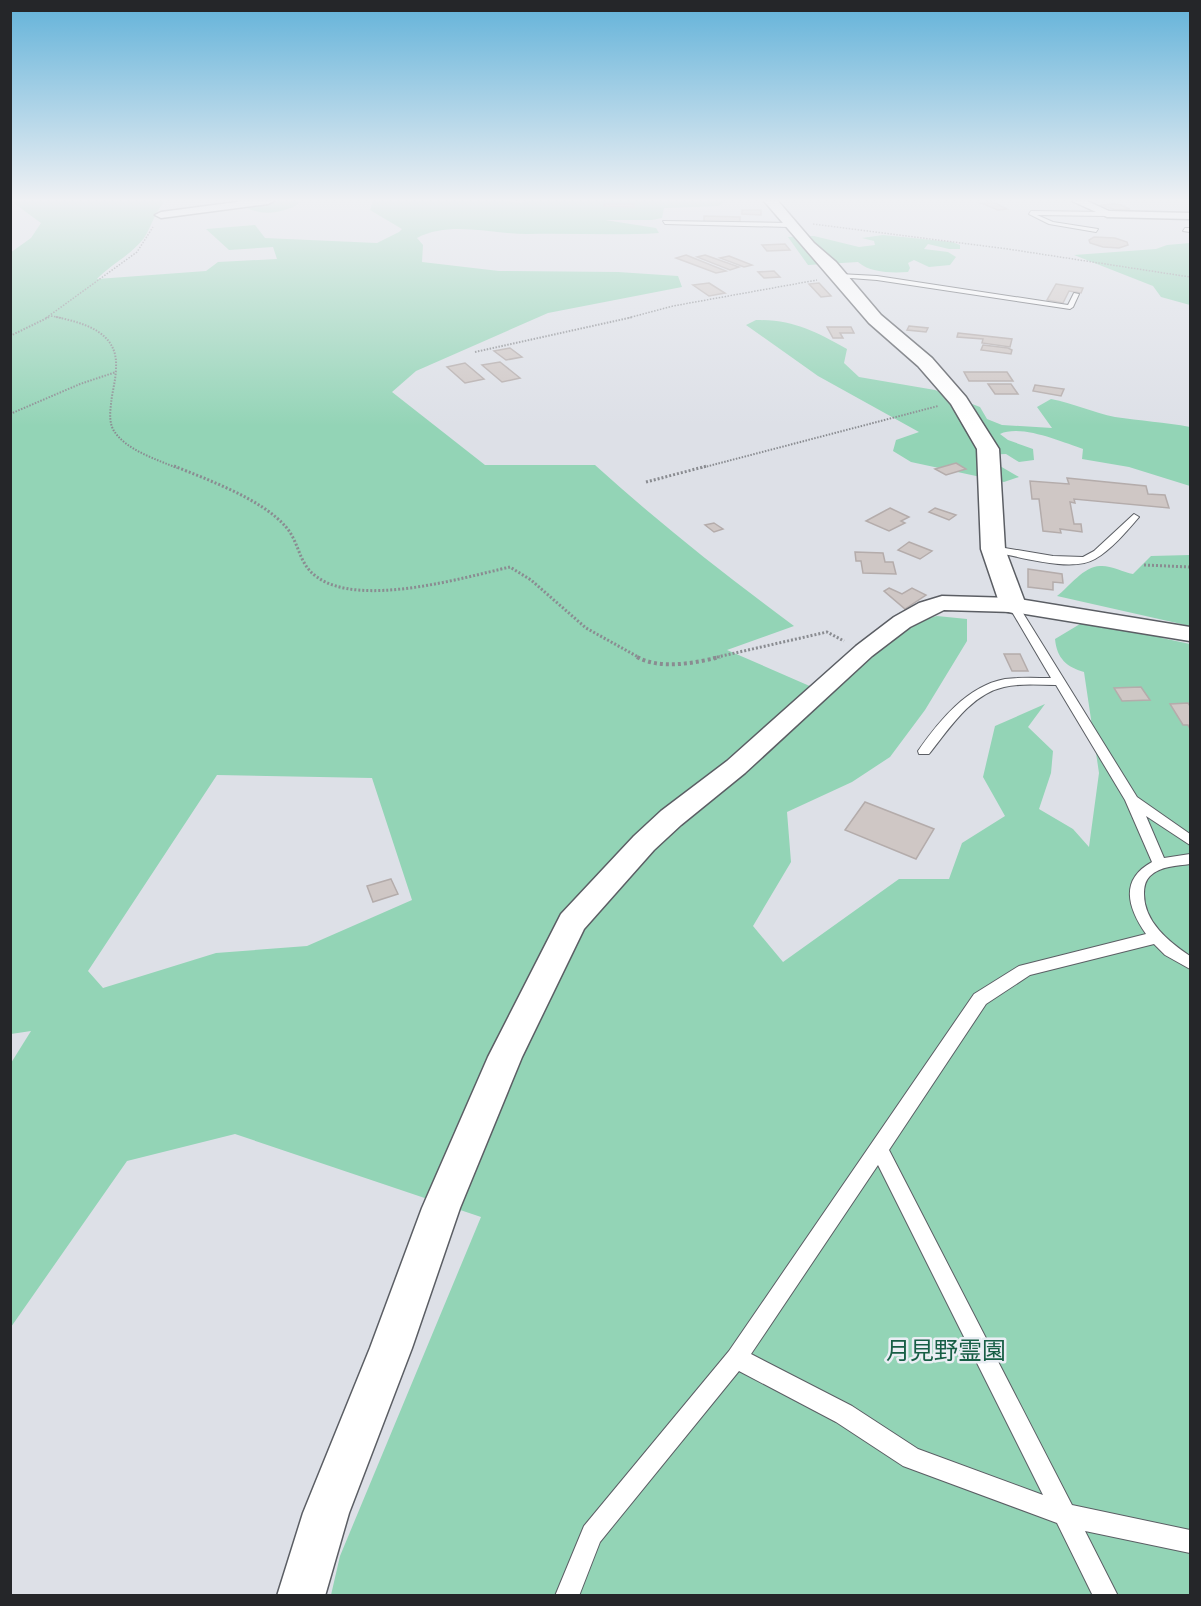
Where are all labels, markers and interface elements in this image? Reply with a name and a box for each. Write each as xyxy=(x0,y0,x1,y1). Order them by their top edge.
park label: 月見野霊園 xyxy=(886,1337,1006,1365)

